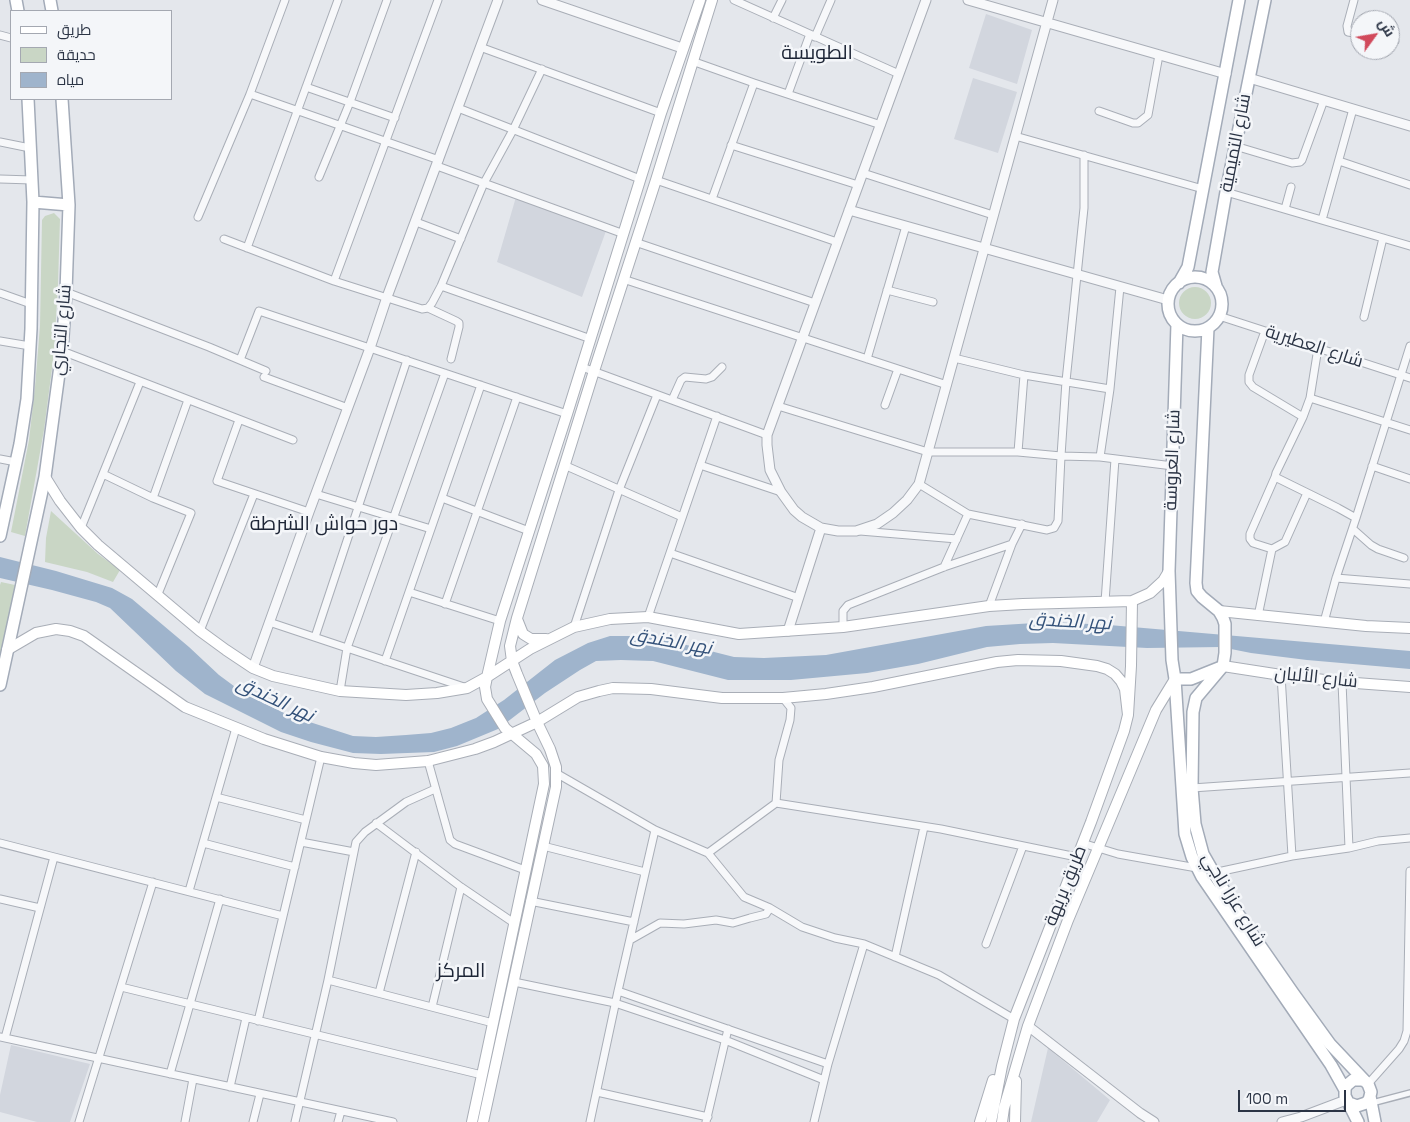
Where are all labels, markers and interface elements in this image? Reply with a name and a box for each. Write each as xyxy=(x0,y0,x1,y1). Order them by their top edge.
legend xyxy=(10,10,172,100)
north arrow xyxy=(1350,10,1400,60)
text: ش xyxy=(1374,15,1399,40)
text: طريق xyxy=(57,20,91,39)
district label: الطويسة xyxy=(781,42,853,66)
text: حديقة xyxy=(57,45,96,64)
text: مياه xyxy=(57,70,84,89)
street label: شارع التميمية xyxy=(1216,92,1256,194)
street label: شارع التجاري xyxy=(47,283,77,377)
street label: شارع العطيرية xyxy=(1262,321,1366,373)
street label: شارع العروسة xyxy=(1160,409,1186,511)
district label: دور حواش الشرطة xyxy=(250,513,398,537)
water label: نهر الخندق xyxy=(1028,608,1112,636)
water label: نهر الخندق xyxy=(629,624,713,660)
street label: شارع الألبان xyxy=(1273,663,1359,693)
water label: نهر الخندق xyxy=(233,672,317,728)
street label: طريق بريهة xyxy=(1040,843,1092,929)
street label: شارع عزرا ناجي xyxy=(1197,849,1269,951)
district label: المركز xyxy=(437,960,485,984)
scale bar xyxy=(1240,1080,1348,1112)
text: 100 m xyxy=(1246,1089,1288,1108)

